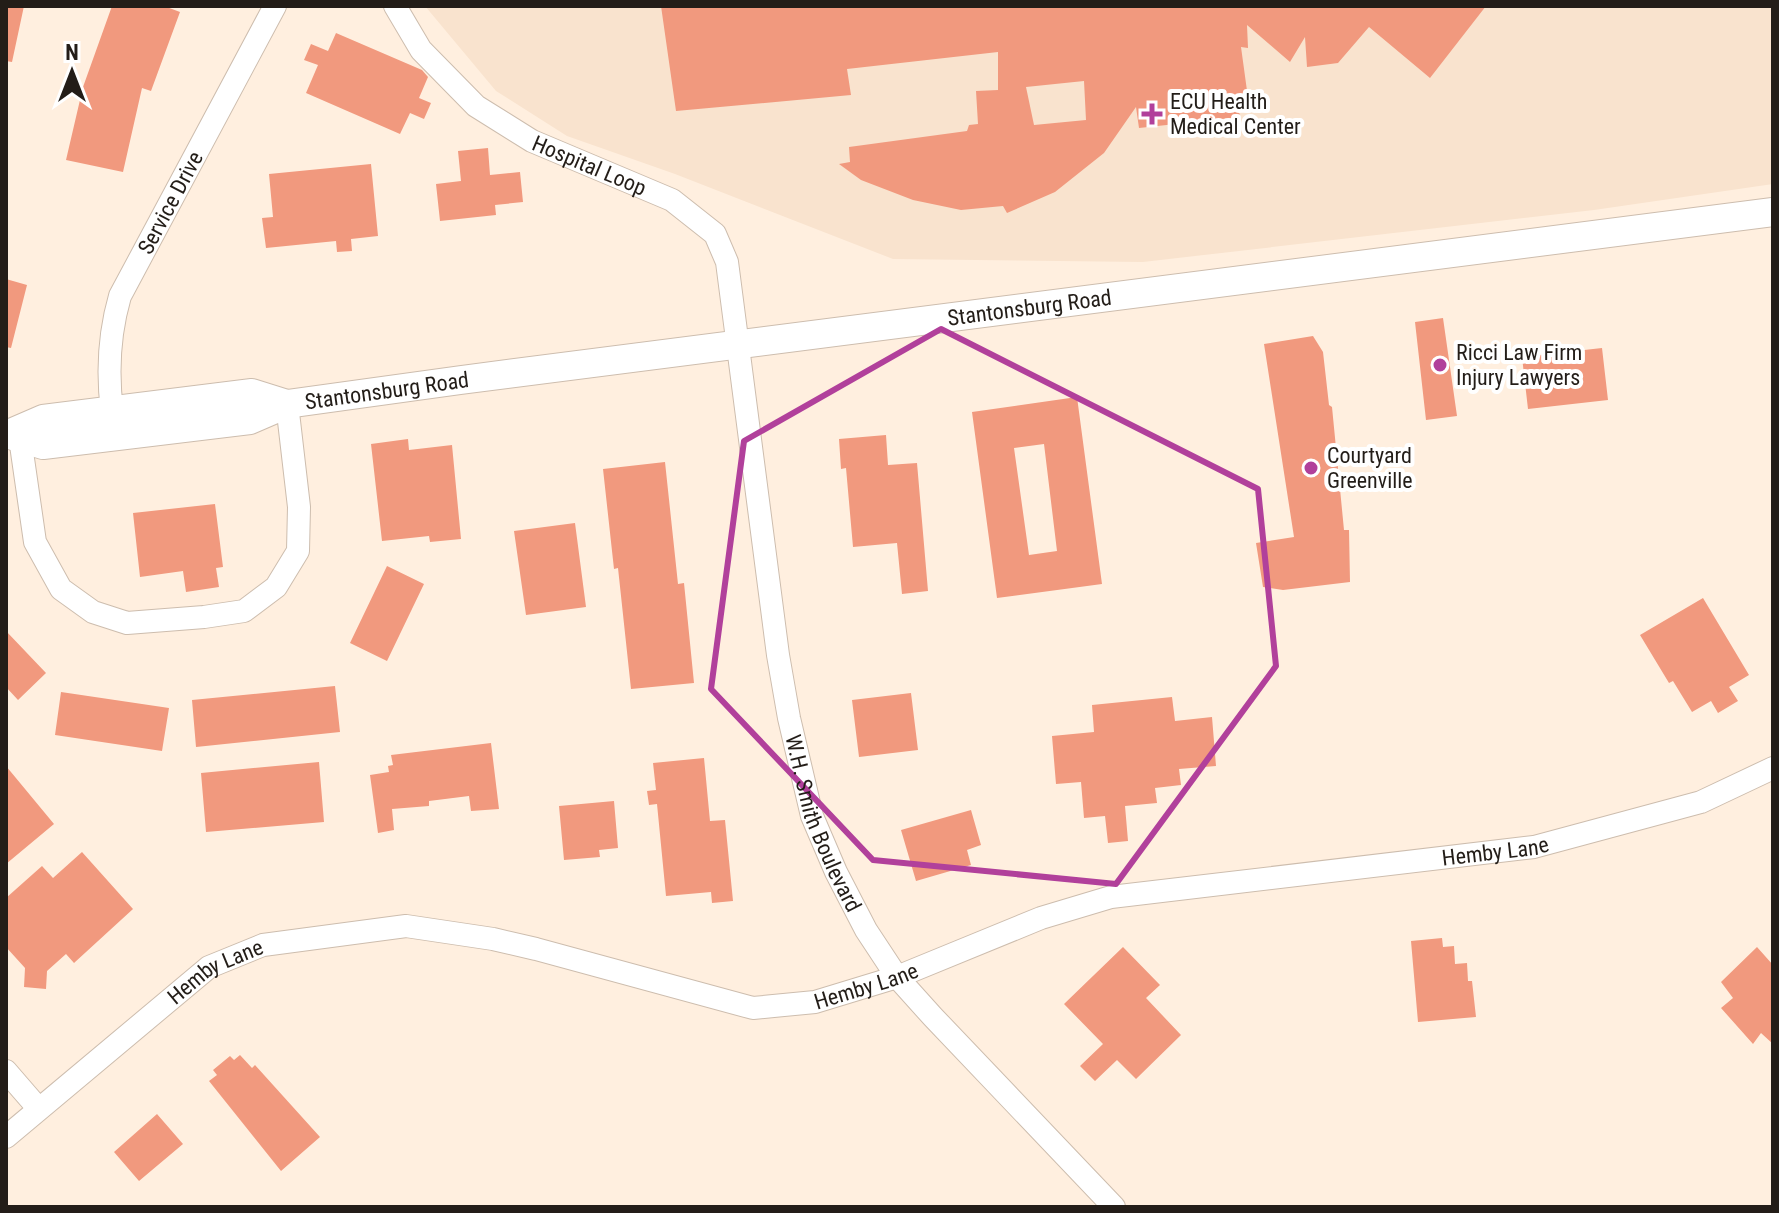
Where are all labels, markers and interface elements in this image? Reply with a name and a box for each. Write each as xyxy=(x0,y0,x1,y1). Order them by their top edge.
north arrow xyxy=(32,32,112,112)
text: N xyxy=(65,40,79,65)
place label: ECU Health Medical Center xyxy=(1170,89,1301,139)
marker: ECU Health Medical Center xyxy=(1141,103,1163,125)
street label: Hospital Loop xyxy=(529,131,650,201)
street label: Service Drive xyxy=(133,147,208,258)
street label: Stantonsburg Road xyxy=(946,285,1113,331)
place label: Ricci Law Firm Injury Lawyers xyxy=(1456,340,1582,390)
marker: Ricci Law Firm Injury Lawyers xyxy=(1431,356,1449,374)
street label: Stantonsburg Road xyxy=(303,367,470,414)
place label: Courtyard Greenville xyxy=(1327,443,1413,493)
marker: Courtyard Greenville xyxy=(1302,459,1320,477)
street label: W.H. Smith Boulevard xyxy=(780,732,866,916)
street label: Hemby Lane xyxy=(1440,832,1552,871)
street label: Hemby Lane xyxy=(163,934,267,1009)
street label: Hemby Lane xyxy=(811,958,922,1015)

